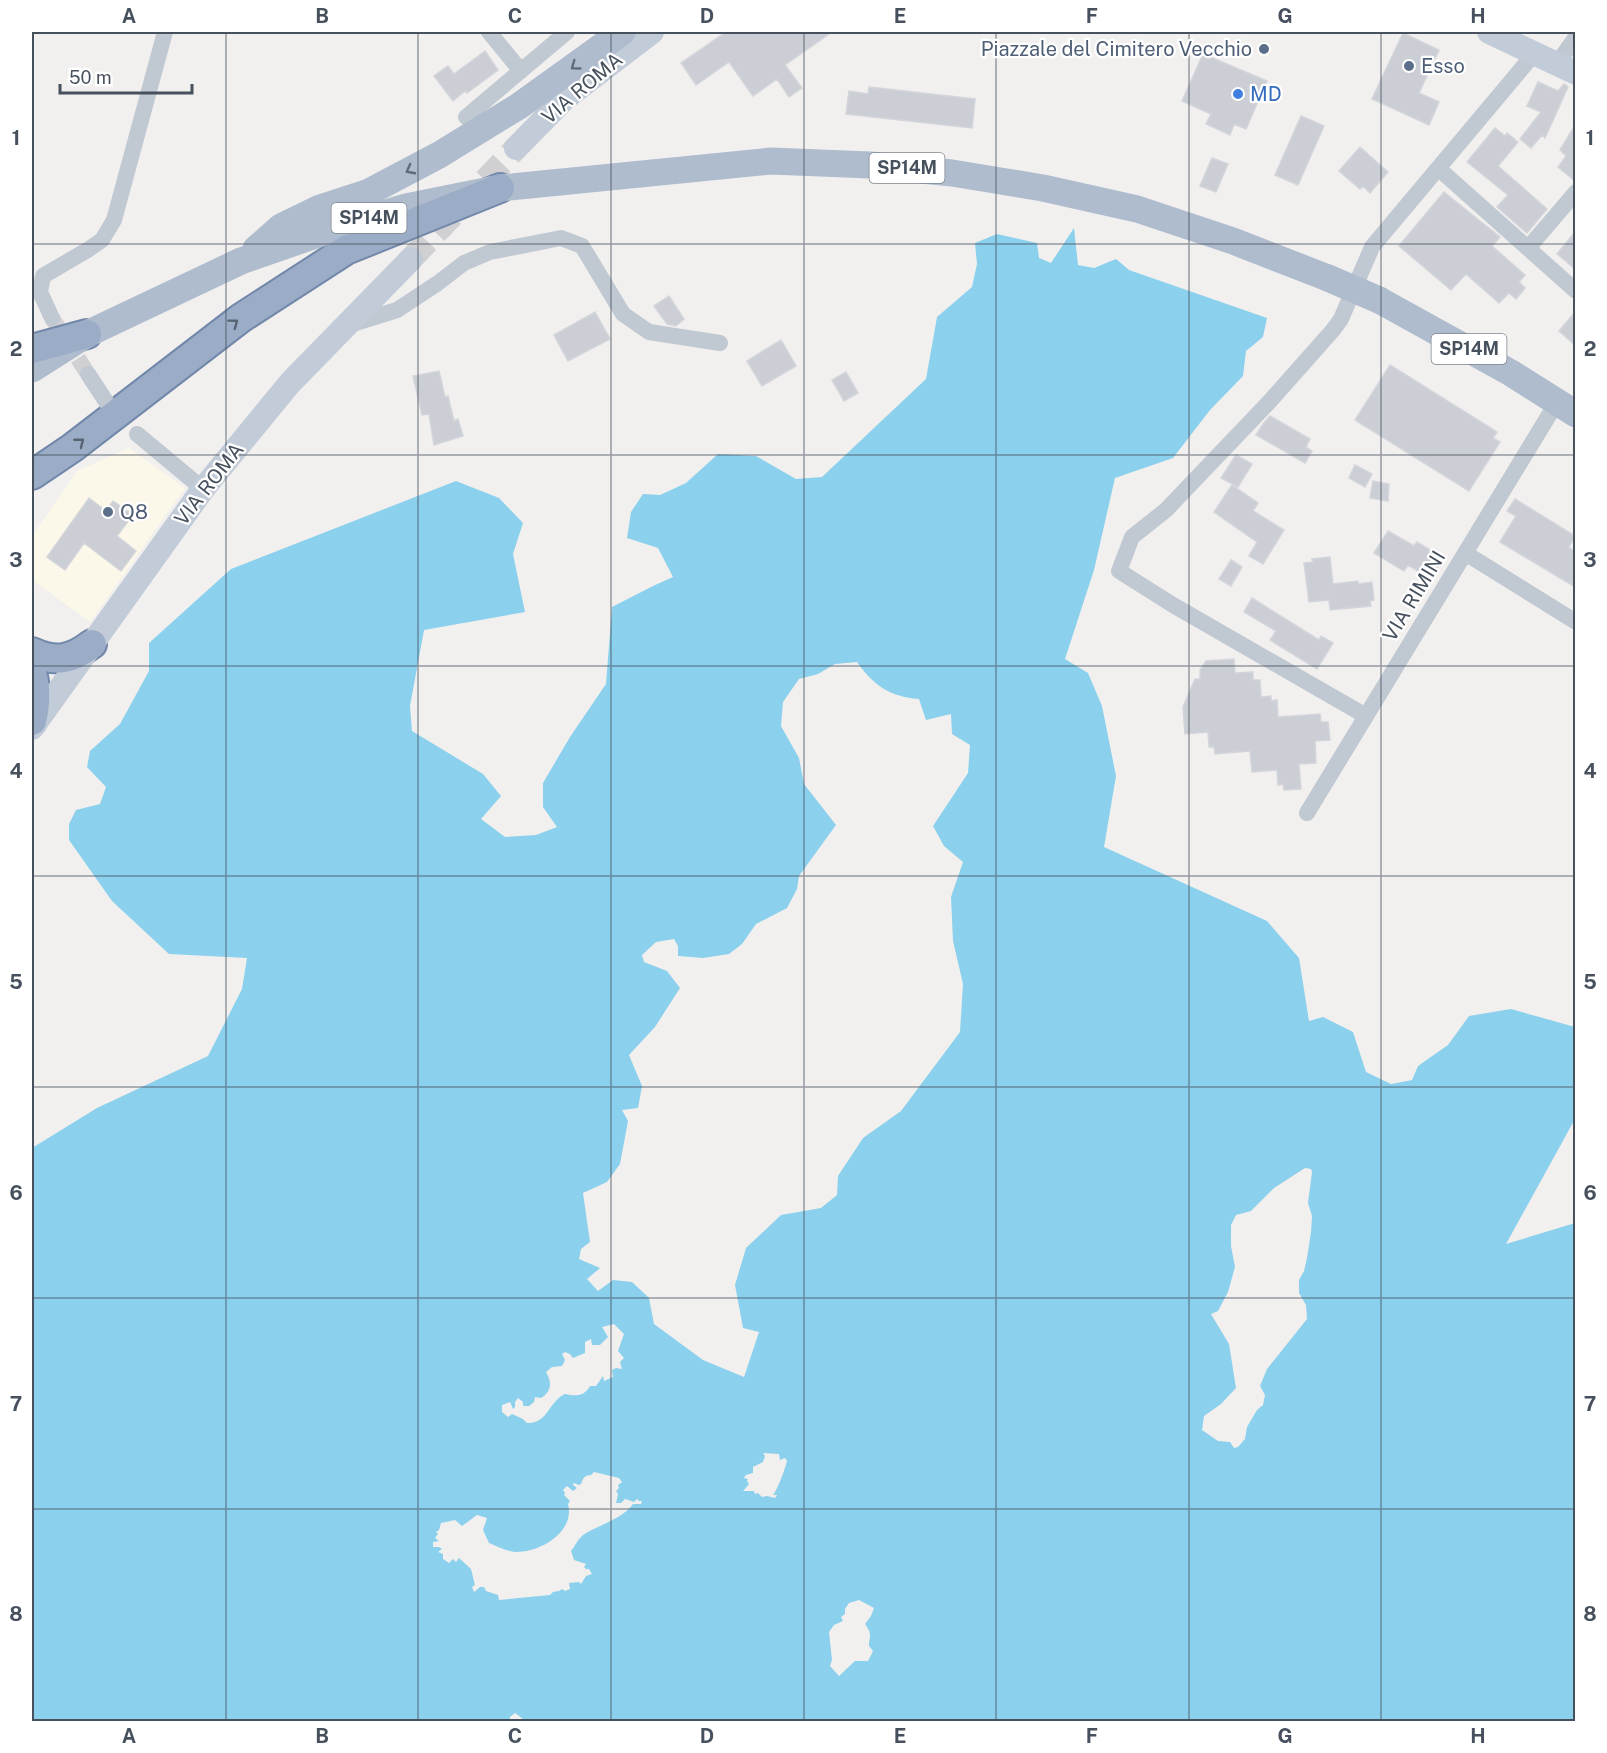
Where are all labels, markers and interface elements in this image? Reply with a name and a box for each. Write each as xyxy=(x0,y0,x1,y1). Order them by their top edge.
text: A xyxy=(122,4,136,28)
text: B xyxy=(315,4,329,28)
text: C xyxy=(508,4,522,28)
text: D xyxy=(700,4,714,28)
text: E xyxy=(894,4,906,28)
text: F xyxy=(1086,4,1098,28)
text: G xyxy=(1277,4,1293,28)
text: H xyxy=(1470,4,1486,28)
place label: Piazzale del Cimitero Vecchio xyxy=(981,37,1252,61)
marker: Piazzale del Cimitero Vecchio xyxy=(1257,42,1271,56)
street label: VIA ROMA xyxy=(537,47,627,129)
place label: Esso xyxy=(1421,54,1465,78)
scale bar xyxy=(60,57,192,95)
one-way arrow xyxy=(570,59,581,70)
marker: Esso xyxy=(1402,59,1416,73)
text: 50 m xyxy=(69,67,112,88)
place label: MD xyxy=(1250,82,1282,106)
marker: MD xyxy=(1231,87,1245,101)
text: 1 xyxy=(12,126,20,150)
text: 1 xyxy=(1586,126,1594,150)
road number: SP14M xyxy=(870,153,944,183)
one-way arrow xyxy=(406,163,417,174)
road number: SP14M xyxy=(332,203,406,233)
one-way arrow xyxy=(227,319,238,330)
road number: SP14M xyxy=(1432,334,1506,364)
text: 2 xyxy=(10,337,22,361)
text: 2 xyxy=(1584,337,1596,361)
street label: VIA ROMA xyxy=(169,438,249,530)
one-way arrow xyxy=(73,439,84,450)
place label: Q8 xyxy=(120,500,148,524)
marker: Q8 xyxy=(101,505,115,519)
street label: VIA RIMINI xyxy=(1378,546,1450,646)
text: 3 xyxy=(9,548,23,572)
text: 3 xyxy=(1583,548,1597,572)
text: 4 xyxy=(9,759,23,783)
text: 4 xyxy=(1583,759,1597,783)
text: 5 xyxy=(9,970,23,994)
text: 5 xyxy=(1583,970,1597,994)
text: 6 xyxy=(9,1181,23,1205)
text: 6 xyxy=(1583,1181,1597,1205)
text: 7 xyxy=(10,1392,22,1416)
text: 7 xyxy=(1584,1392,1596,1416)
text: 8 xyxy=(9,1602,23,1626)
text: 8 xyxy=(1583,1602,1597,1626)
text: A xyxy=(122,1724,136,1748)
text: B xyxy=(315,1724,329,1748)
text: C xyxy=(508,1724,522,1748)
text: D xyxy=(700,1724,714,1748)
text: E xyxy=(894,1724,906,1748)
text: F xyxy=(1086,1724,1098,1748)
text: G xyxy=(1277,1724,1293,1748)
text: H xyxy=(1470,1724,1486,1748)

